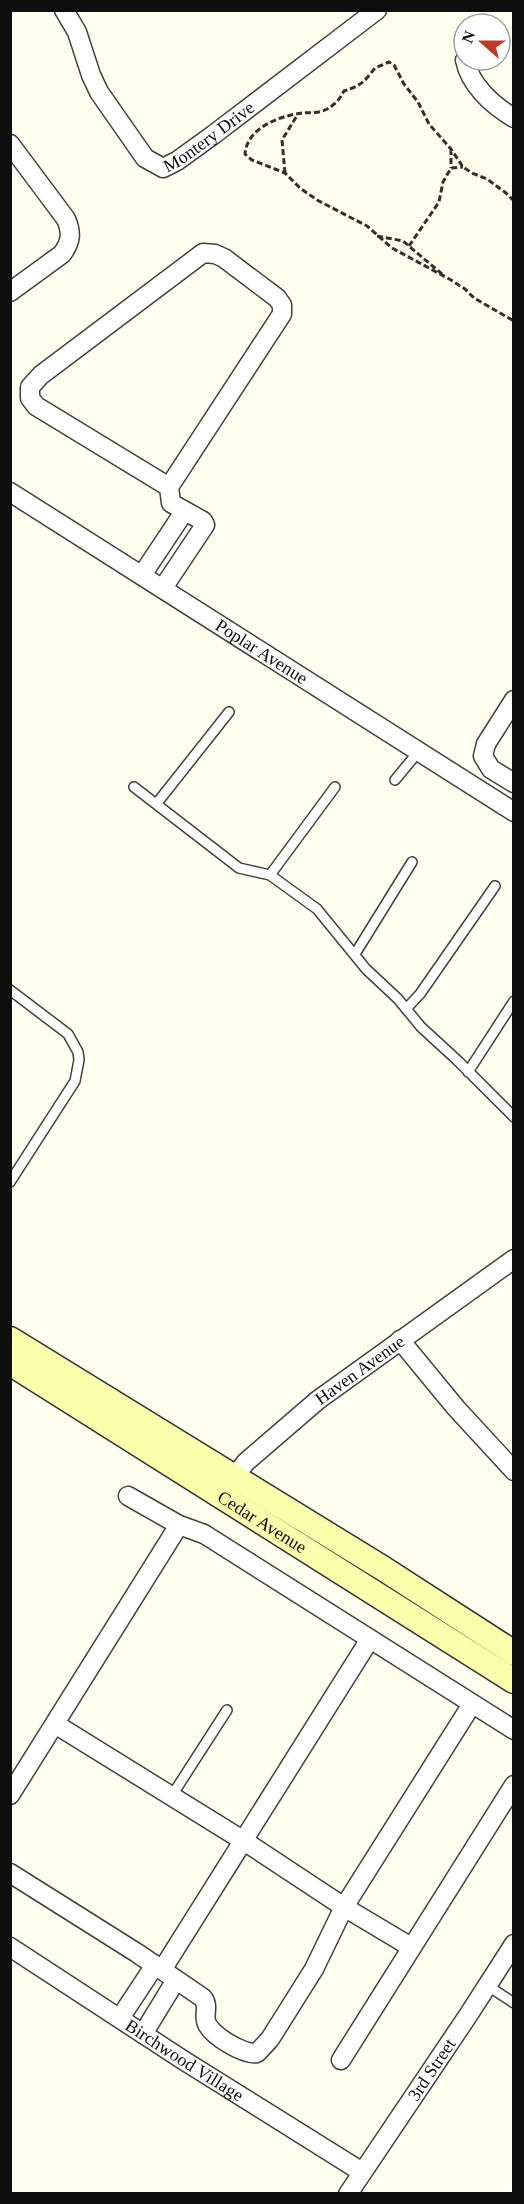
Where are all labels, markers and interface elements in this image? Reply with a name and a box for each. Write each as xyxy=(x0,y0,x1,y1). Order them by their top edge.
north arrow xyxy=(452,12,512,72)
text: N xyxy=(458,28,479,45)
street label: Montery Drive xyxy=(160,97,258,176)
street label: Poplar Avenue xyxy=(212,615,311,688)
street label: Haven Avenue xyxy=(311,1331,408,1409)
street label: Cedar Avenue xyxy=(214,1487,310,1557)
street label: Birchwood Village xyxy=(122,2015,247,2105)
street label: 3rd Street xyxy=(404,2035,460,2104)

